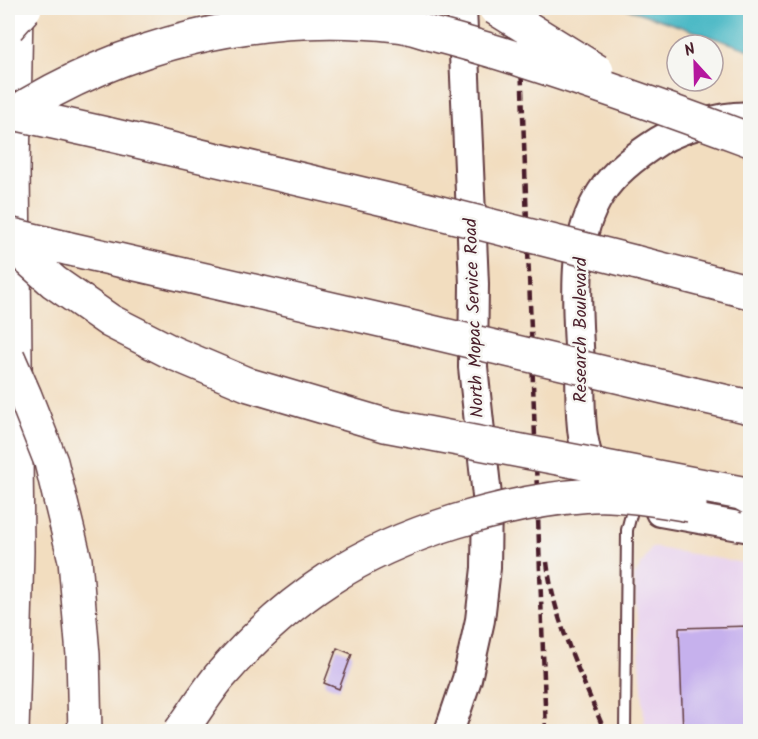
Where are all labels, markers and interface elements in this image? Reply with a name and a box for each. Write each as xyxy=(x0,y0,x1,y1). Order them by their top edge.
north arrow xyxy=(665,33,725,93)
text: N xyxy=(681,37,699,64)
street label: North Mopac Service Road xyxy=(457,217,493,418)
street label: Research Boulevard xyxy=(567,256,596,403)

